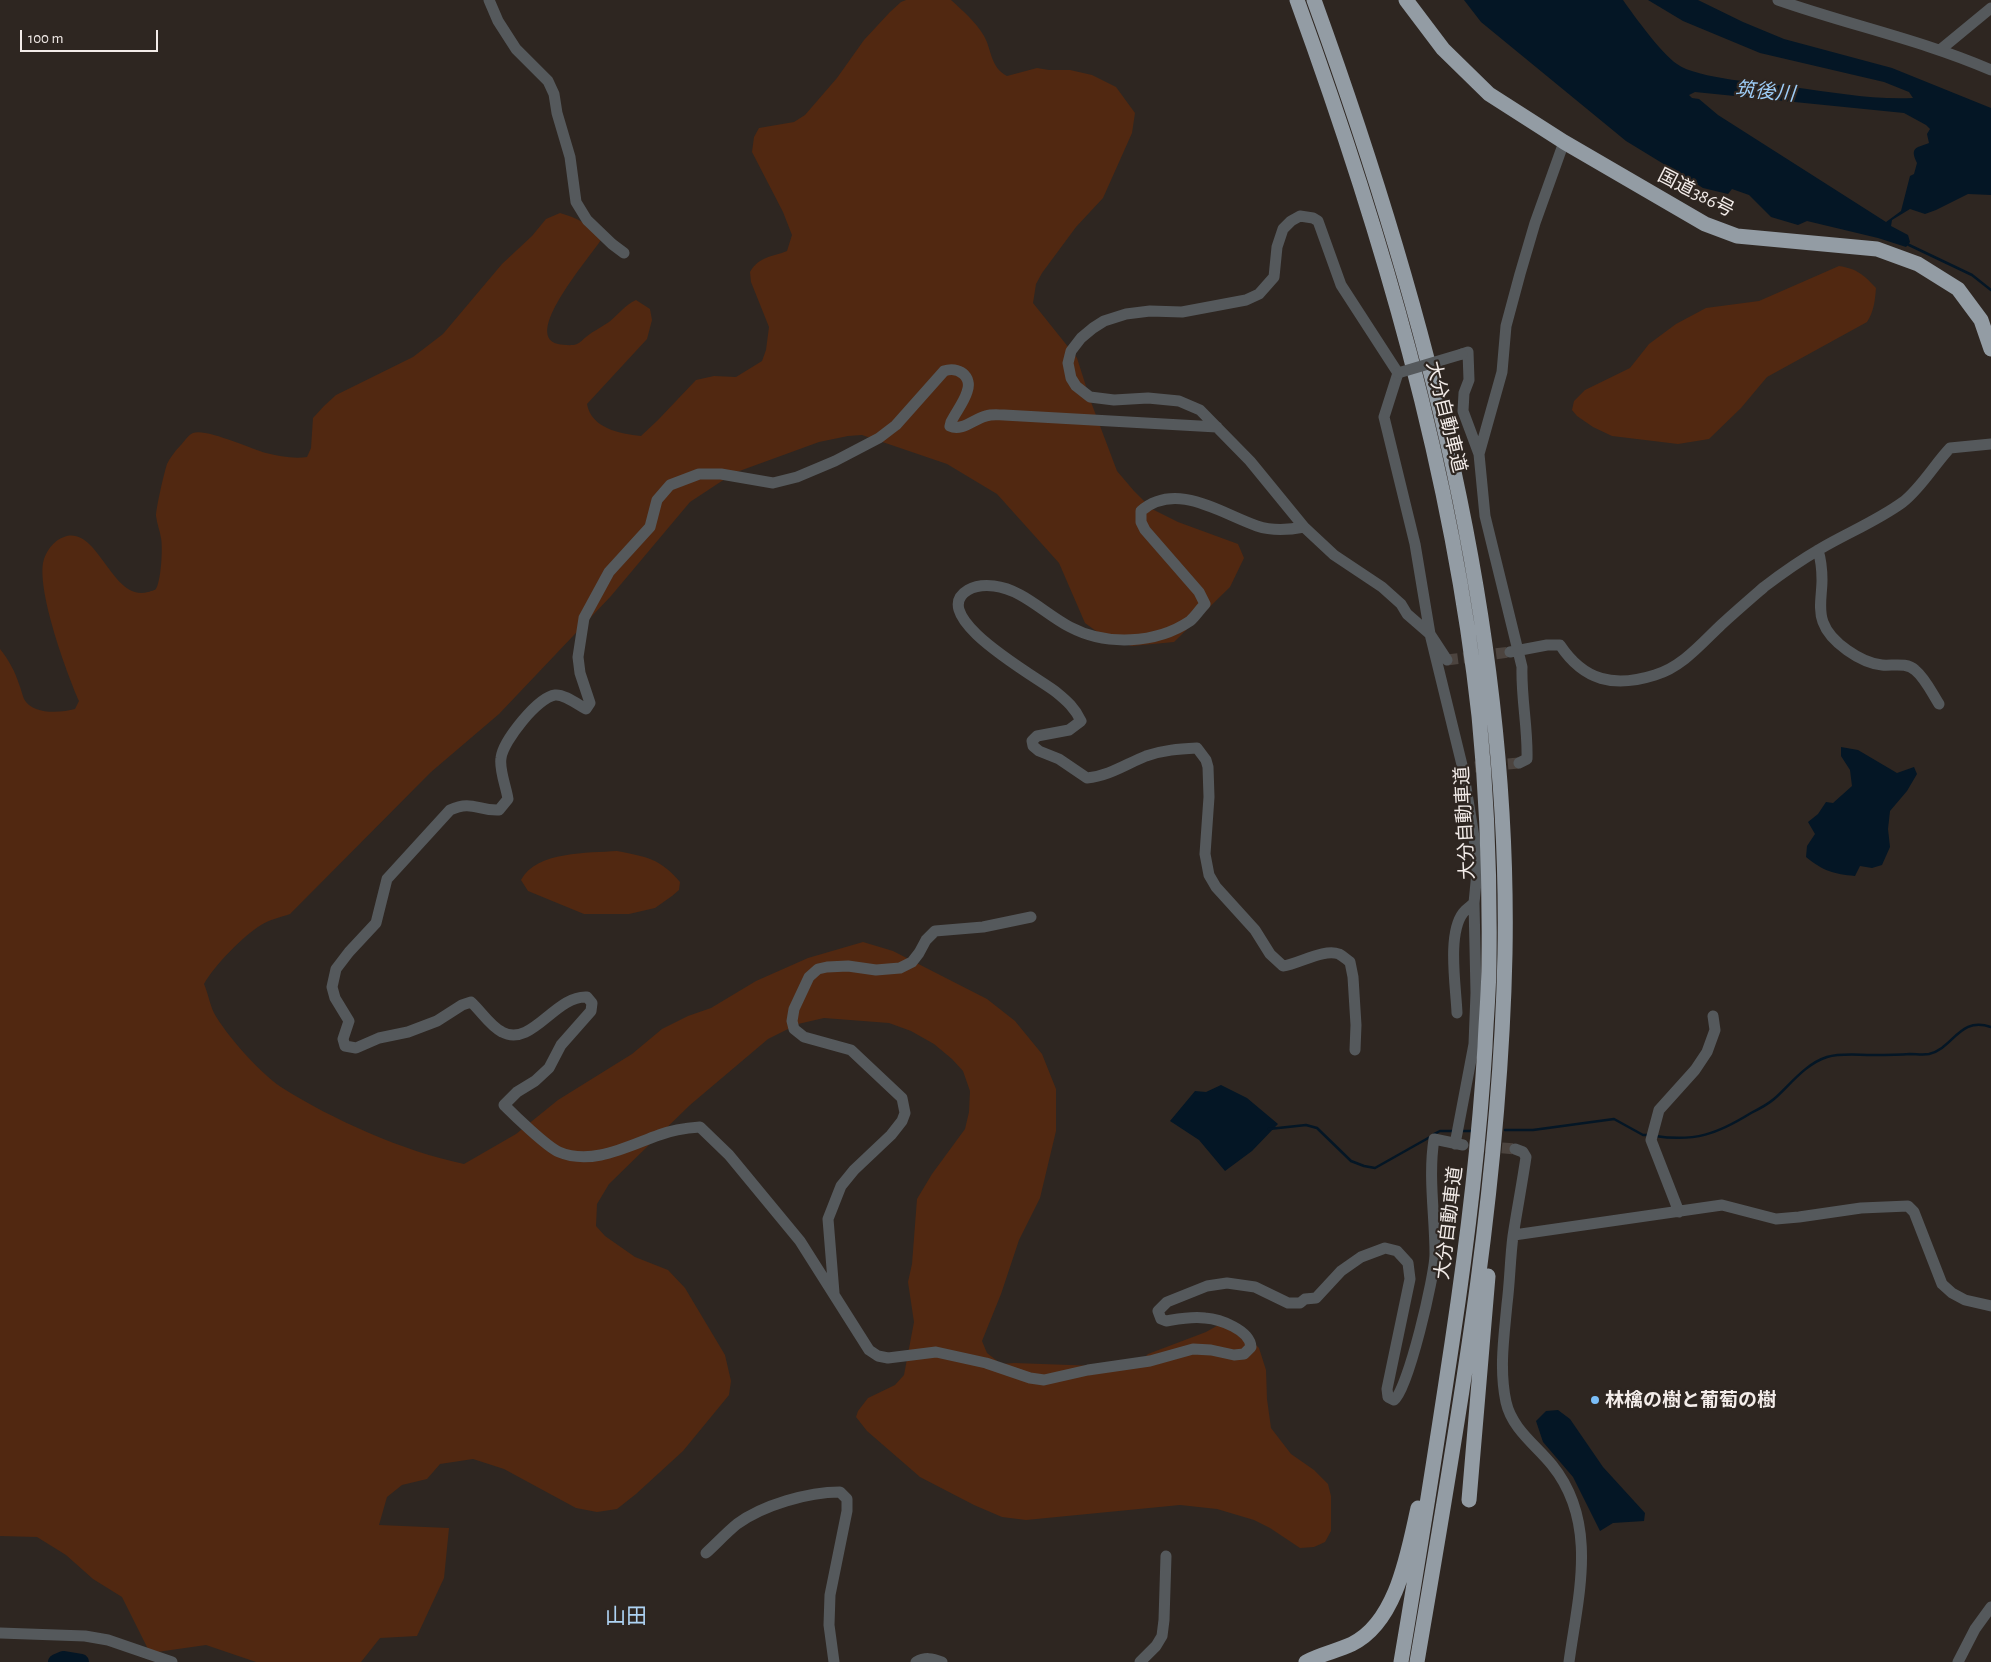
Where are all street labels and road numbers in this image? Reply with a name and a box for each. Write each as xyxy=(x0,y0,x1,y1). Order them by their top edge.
street label: 国道386号 xyxy=(1654,164,1738,222)
street label: 大分自動車道 xyxy=(1421,359,1471,475)
street label: 大分自動車道 xyxy=(1451,765,1479,881)
street label: 大分自動車道 xyxy=(1431,1165,1467,1281)

